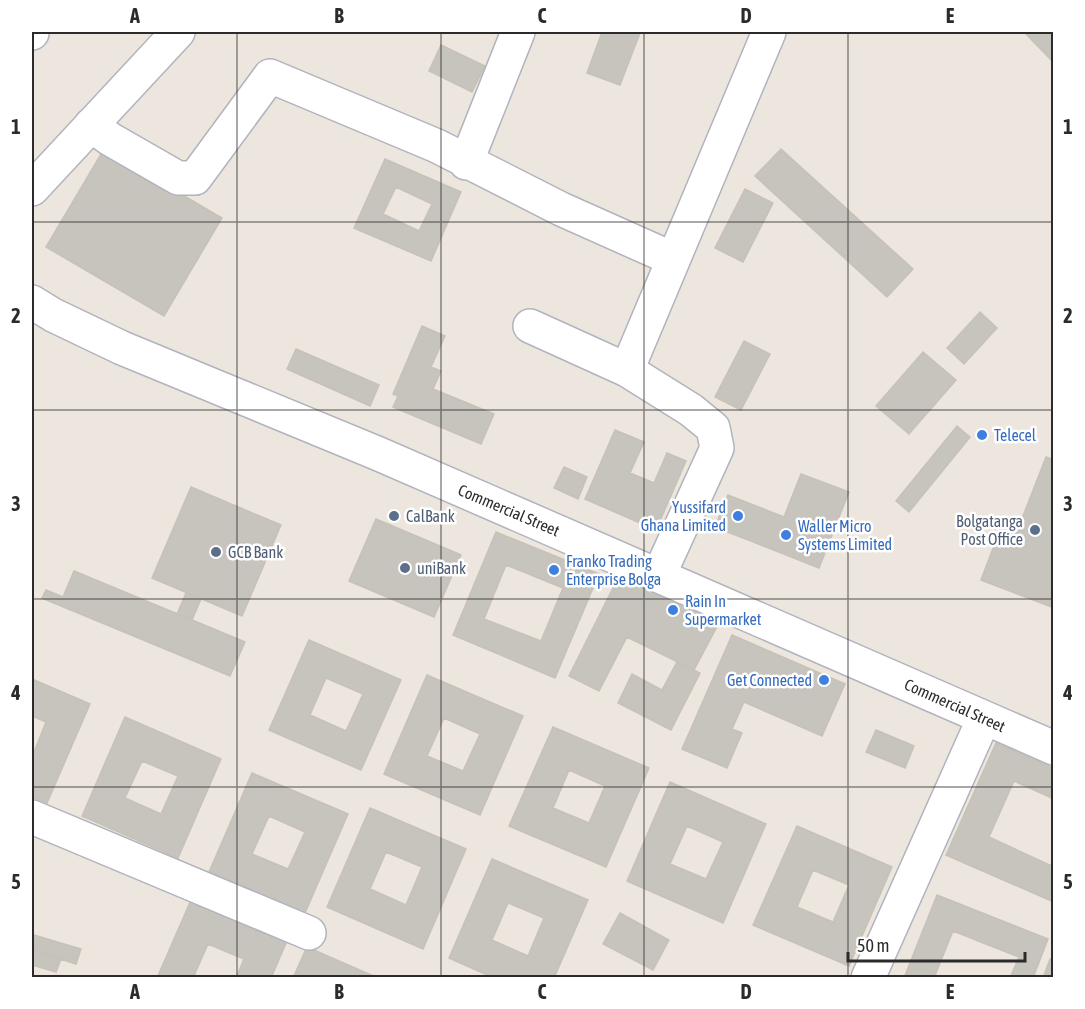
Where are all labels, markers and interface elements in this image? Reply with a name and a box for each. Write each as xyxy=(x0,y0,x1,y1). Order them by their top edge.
text: A xyxy=(129,4,140,27)
text: B xyxy=(334,4,344,27)
text: C xyxy=(538,4,547,27)
text: D xyxy=(740,4,752,27)
text: E xyxy=(946,4,955,27)
text: 1 xyxy=(11,115,21,138)
text: 1 xyxy=(1063,115,1073,138)
text: 2 xyxy=(11,304,21,327)
text: 2 xyxy=(1063,304,1073,327)
place label: Telecel xyxy=(994,426,1037,444)
marker: Telecel xyxy=(975,428,989,442)
street label: Commercial Street xyxy=(456,481,563,540)
text: 3 xyxy=(11,492,21,515)
text: 3 xyxy=(1063,492,1073,515)
place label: Yussifard Ghana Limited xyxy=(641,498,726,534)
place label: CalBank xyxy=(406,507,455,525)
marker: CalBank xyxy=(387,509,401,523)
marker: Yussifard Ghana Limited xyxy=(731,509,745,523)
place label: Bolgatanga Post Office xyxy=(956,512,1023,548)
place label: Waller Micro Systems Limited xyxy=(798,517,892,554)
marker: Bolgatanga Post Office xyxy=(1028,523,1042,537)
marker: Waller Micro Systems Limited xyxy=(779,528,793,542)
place label: GCB Bank xyxy=(228,543,283,561)
marker: GCB Bank xyxy=(209,545,223,559)
place label: Franko Trading Enterprise Bolga xyxy=(566,552,661,589)
place label: uniBank xyxy=(417,559,466,577)
marker: uniBank xyxy=(398,561,412,575)
marker: Franko Trading Enterprise Bolga xyxy=(547,563,561,577)
place label: Rain In Supermarket xyxy=(685,592,762,629)
marker: Rain In Supermarket xyxy=(666,603,680,617)
place label: Get Connected xyxy=(727,671,812,689)
marker: Get Connected xyxy=(817,673,831,687)
street label: Commercial Street xyxy=(902,675,1008,735)
text: 4 xyxy=(10,681,21,704)
text: 4 xyxy=(1062,681,1073,704)
text: 5 xyxy=(11,870,21,893)
text: 5 xyxy=(1063,870,1073,893)
scale bar xyxy=(848,925,1025,963)
text: 50 m xyxy=(857,935,889,956)
text: A xyxy=(129,980,140,1003)
text: B xyxy=(334,980,344,1003)
text: C xyxy=(538,980,547,1003)
text: D xyxy=(740,980,752,1003)
text: E xyxy=(946,980,955,1003)

